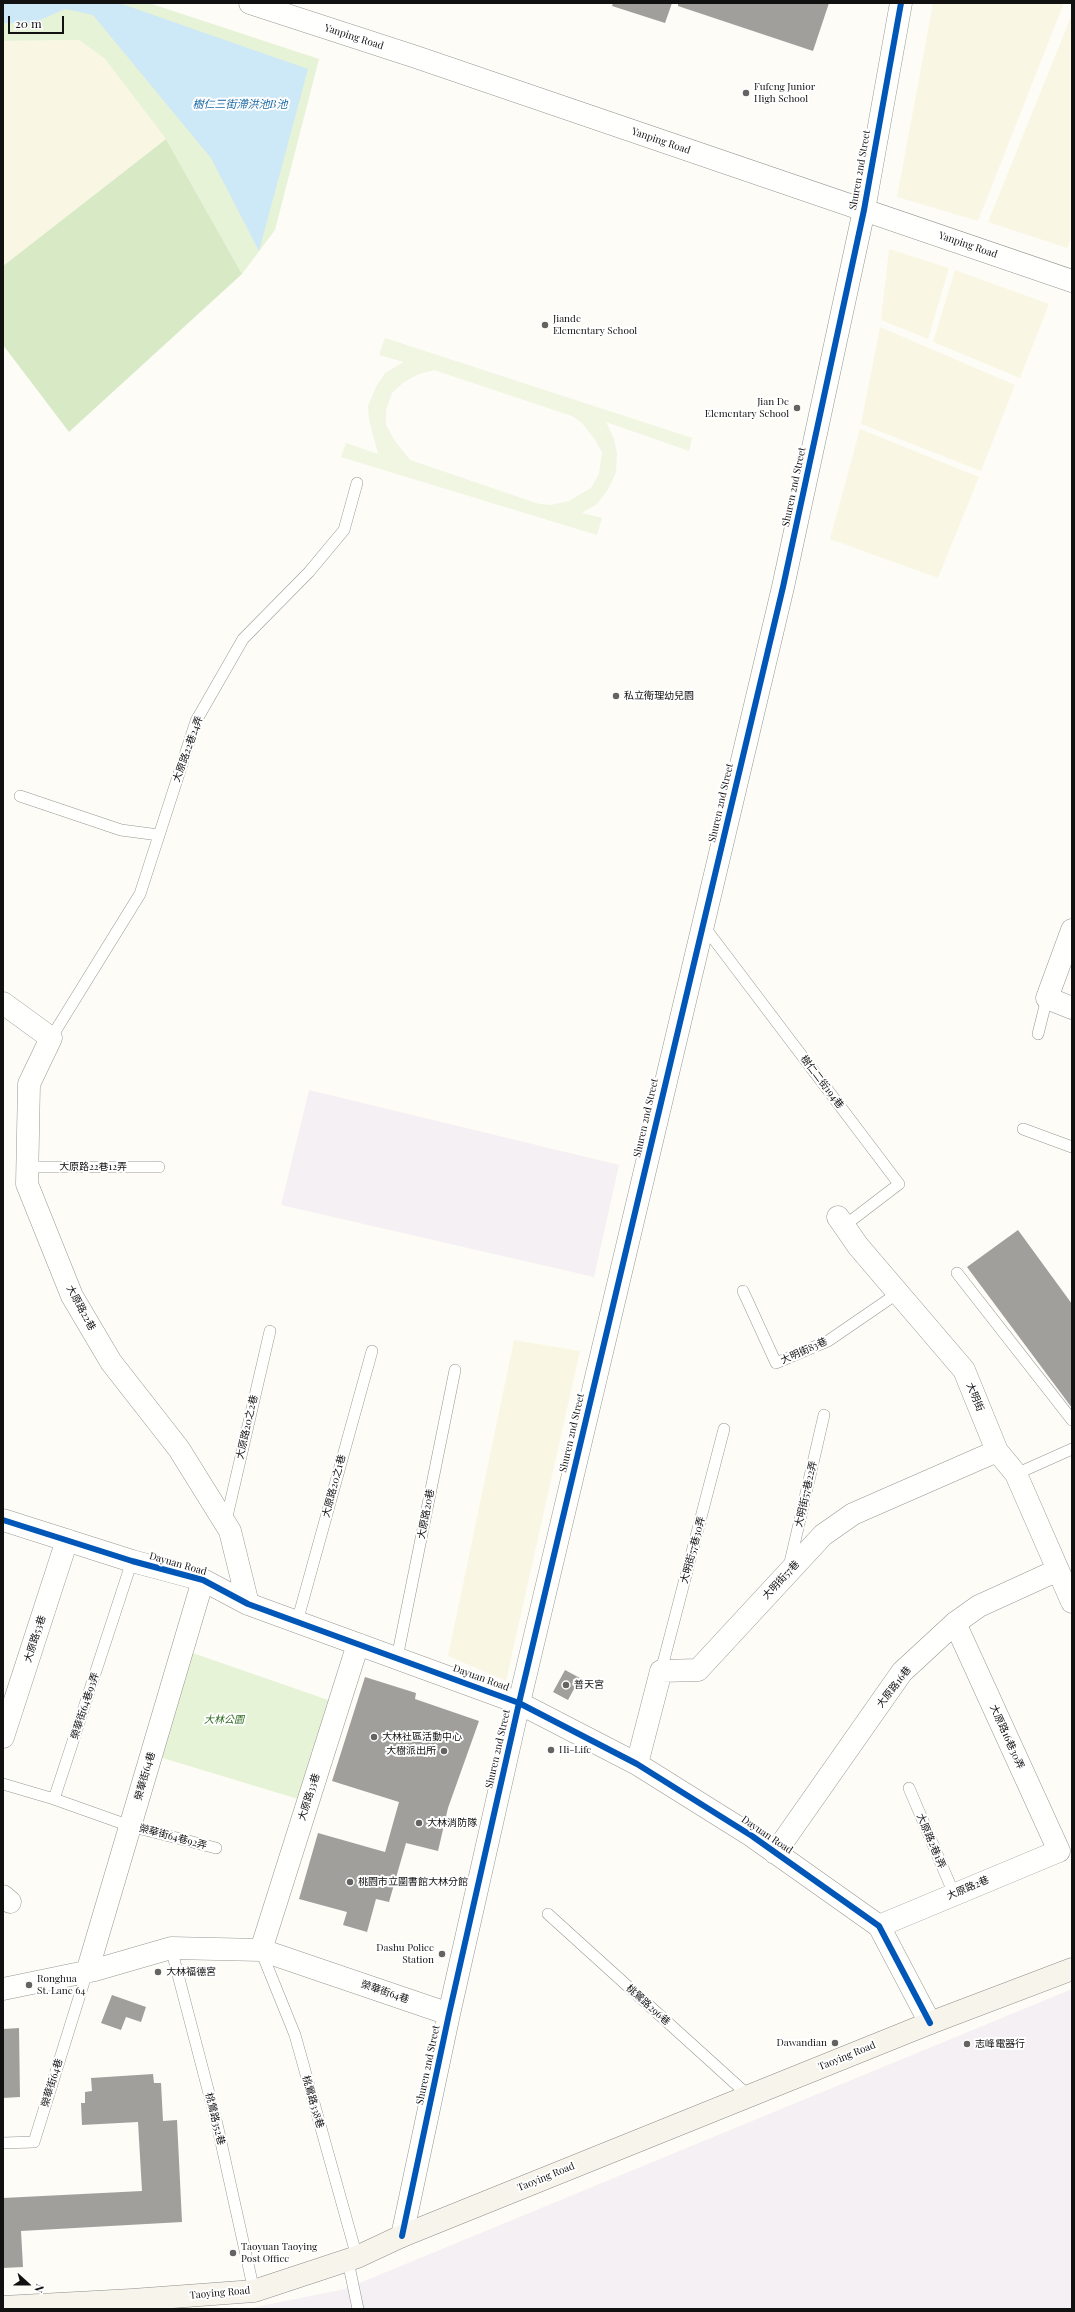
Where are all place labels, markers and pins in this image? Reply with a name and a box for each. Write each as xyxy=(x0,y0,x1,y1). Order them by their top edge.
place label: Fufeng Junior High School xyxy=(754,81,815,104)
marker: Fufeng Junior High School xyxy=(741,88,751,98)
place label: Jiande Elementary School xyxy=(553,313,637,336)
marker: Jiande Elementary School xyxy=(540,320,550,330)
place label: Jian De Elementary School xyxy=(705,396,789,420)
marker: Jian De Elementary School xyxy=(792,403,802,413)
place label: 私立衛理幼兒園 xyxy=(624,690,694,702)
marker: 私立衛理幼兒園 xyxy=(611,691,621,701)
place label: 普天宮 xyxy=(574,1679,604,1691)
marker: 普天宮 xyxy=(561,1680,571,1690)
place label: 大林社區活動中心 xyxy=(382,1731,462,1743)
marker: 大林社區活動中心 xyxy=(369,1732,379,1742)
place label: Hi-Life xyxy=(559,1744,591,1756)
place label: 大樹派出所 xyxy=(386,1745,436,1757)
marker: Hi-Life xyxy=(546,1745,556,1755)
marker: 大樹派出所 xyxy=(439,1746,449,1756)
place label: 大林消防隊 xyxy=(427,1817,477,1829)
marker: 大林消防隊 xyxy=(414,1818,424,1828)
place label: 桃園市立圖書館大林分館 xyxy=(358,1876,468,1888)
marker: 桃園市立圖書館大林分館 xyxy=(345,1877,355,1887)
place label: Dashu Police Station xyxy=(376,1942,434,1966)
marker: Dashu Police Station xyxy=(437,1949,447,1959)
place label: 大林福德宮 xyxy=(166,1966,216,1978)
marker: 大林福德宮 xyxy=(153,1967,163,1977)
place label: Ronghua St. Lane 64 xyxy=(37,1973,85,1996)
marker: Ronghua St. Lane 64 xyxy=(24,1980,34,1990)
place label: Dawandian xyxy=(777,2037,827,2049)
marker: Dawandian xyxy=(830,2038,840,2048)
place label: 志峰電器行 xyxy=(975,2038,1025,2050)
marker: 志峰電器行 xyxy=(962,2039,972,2049)
place label: Taoyuan Taoying Post Office xyxy=(241,2241,317,2264)
marker: Taoyuan Taoying Post Office xyxy=(228,2248,238,2258)

